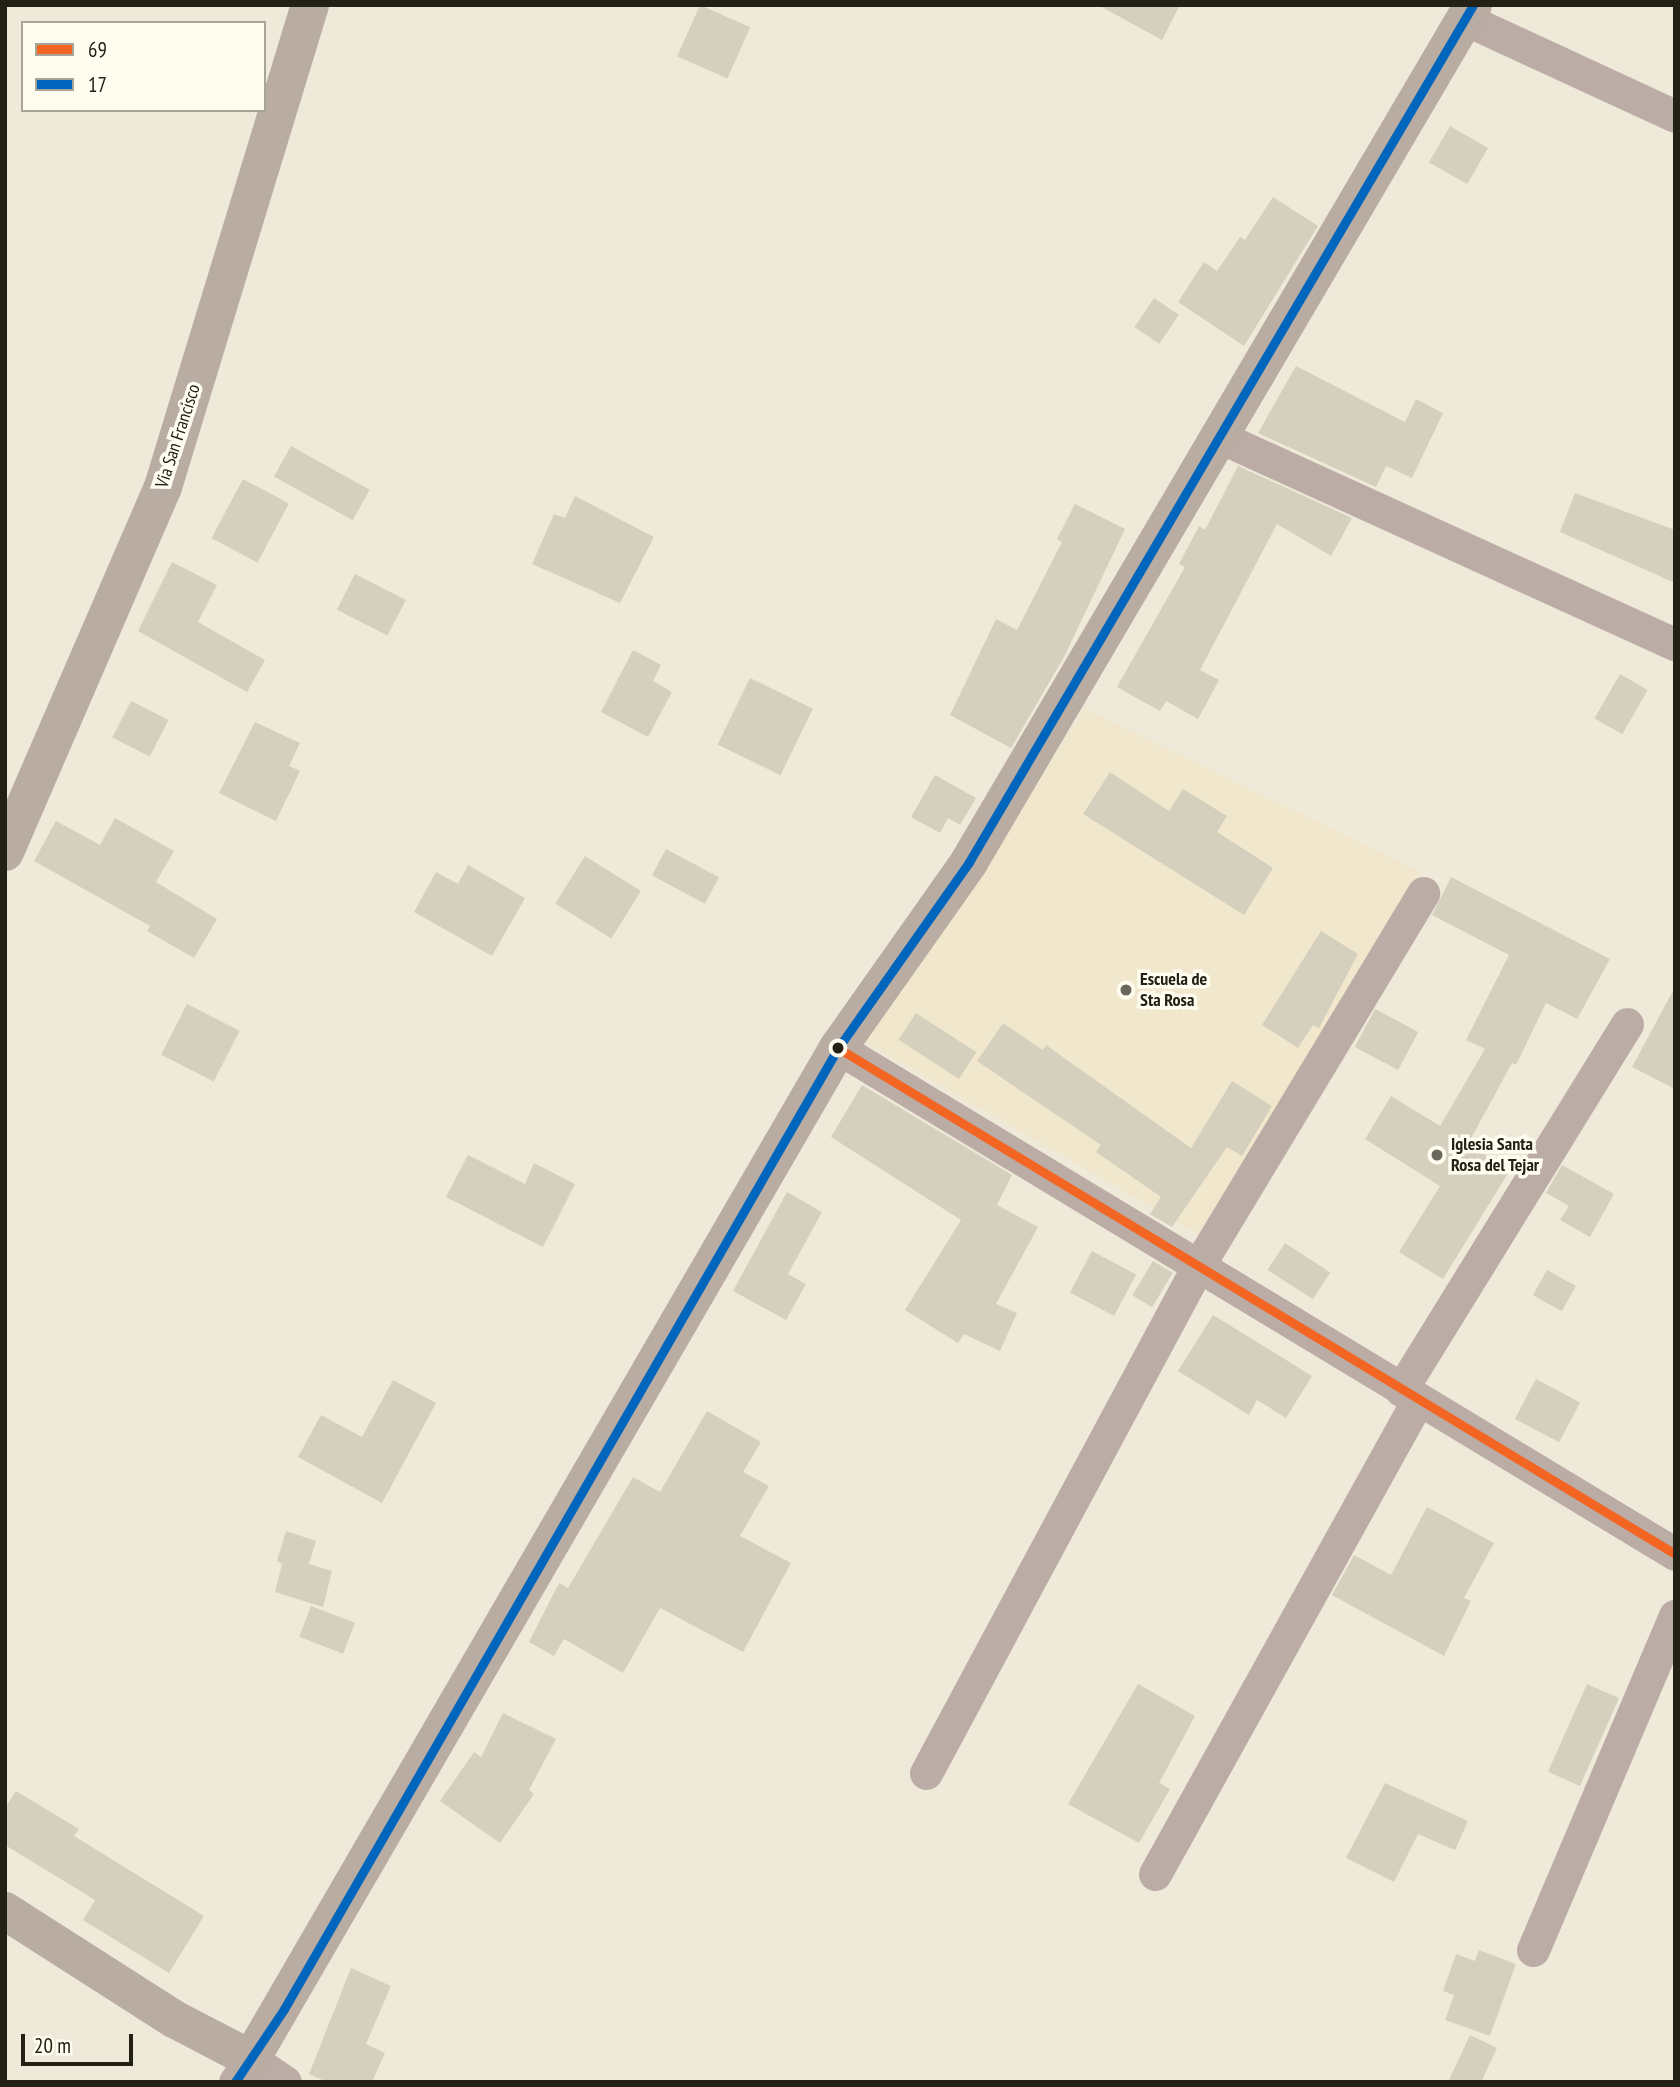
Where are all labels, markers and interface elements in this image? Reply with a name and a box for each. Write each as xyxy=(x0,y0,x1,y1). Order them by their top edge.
legend xyxy=(21,21,266,112)
text: 69 xyxy=(88,36,107,63)
text: 17 xyxy=(88,71,107,98)
street label: Via San Francisco xyxy=(151,381,205,491)
place label: Escuela de Sta Rosa xyxy=(1140,969,1207,1012)
marker: Escuela de Sta Rosa xyxy=(1118,982,1134,998)
unlabelled marker xyxy=(831,1041,845,1055)
place label: Iglesia Santa Rosa del Tejar xyxy=(1451,1134,1540,1176)
marker: Iglesia Santa Rosa del Tejar xyxy=(1429,1147,1445,1163)
scale bar xyxy=(24,2021,136,2064)
text: 20 m xyxy=(34,2032,71,2059)

